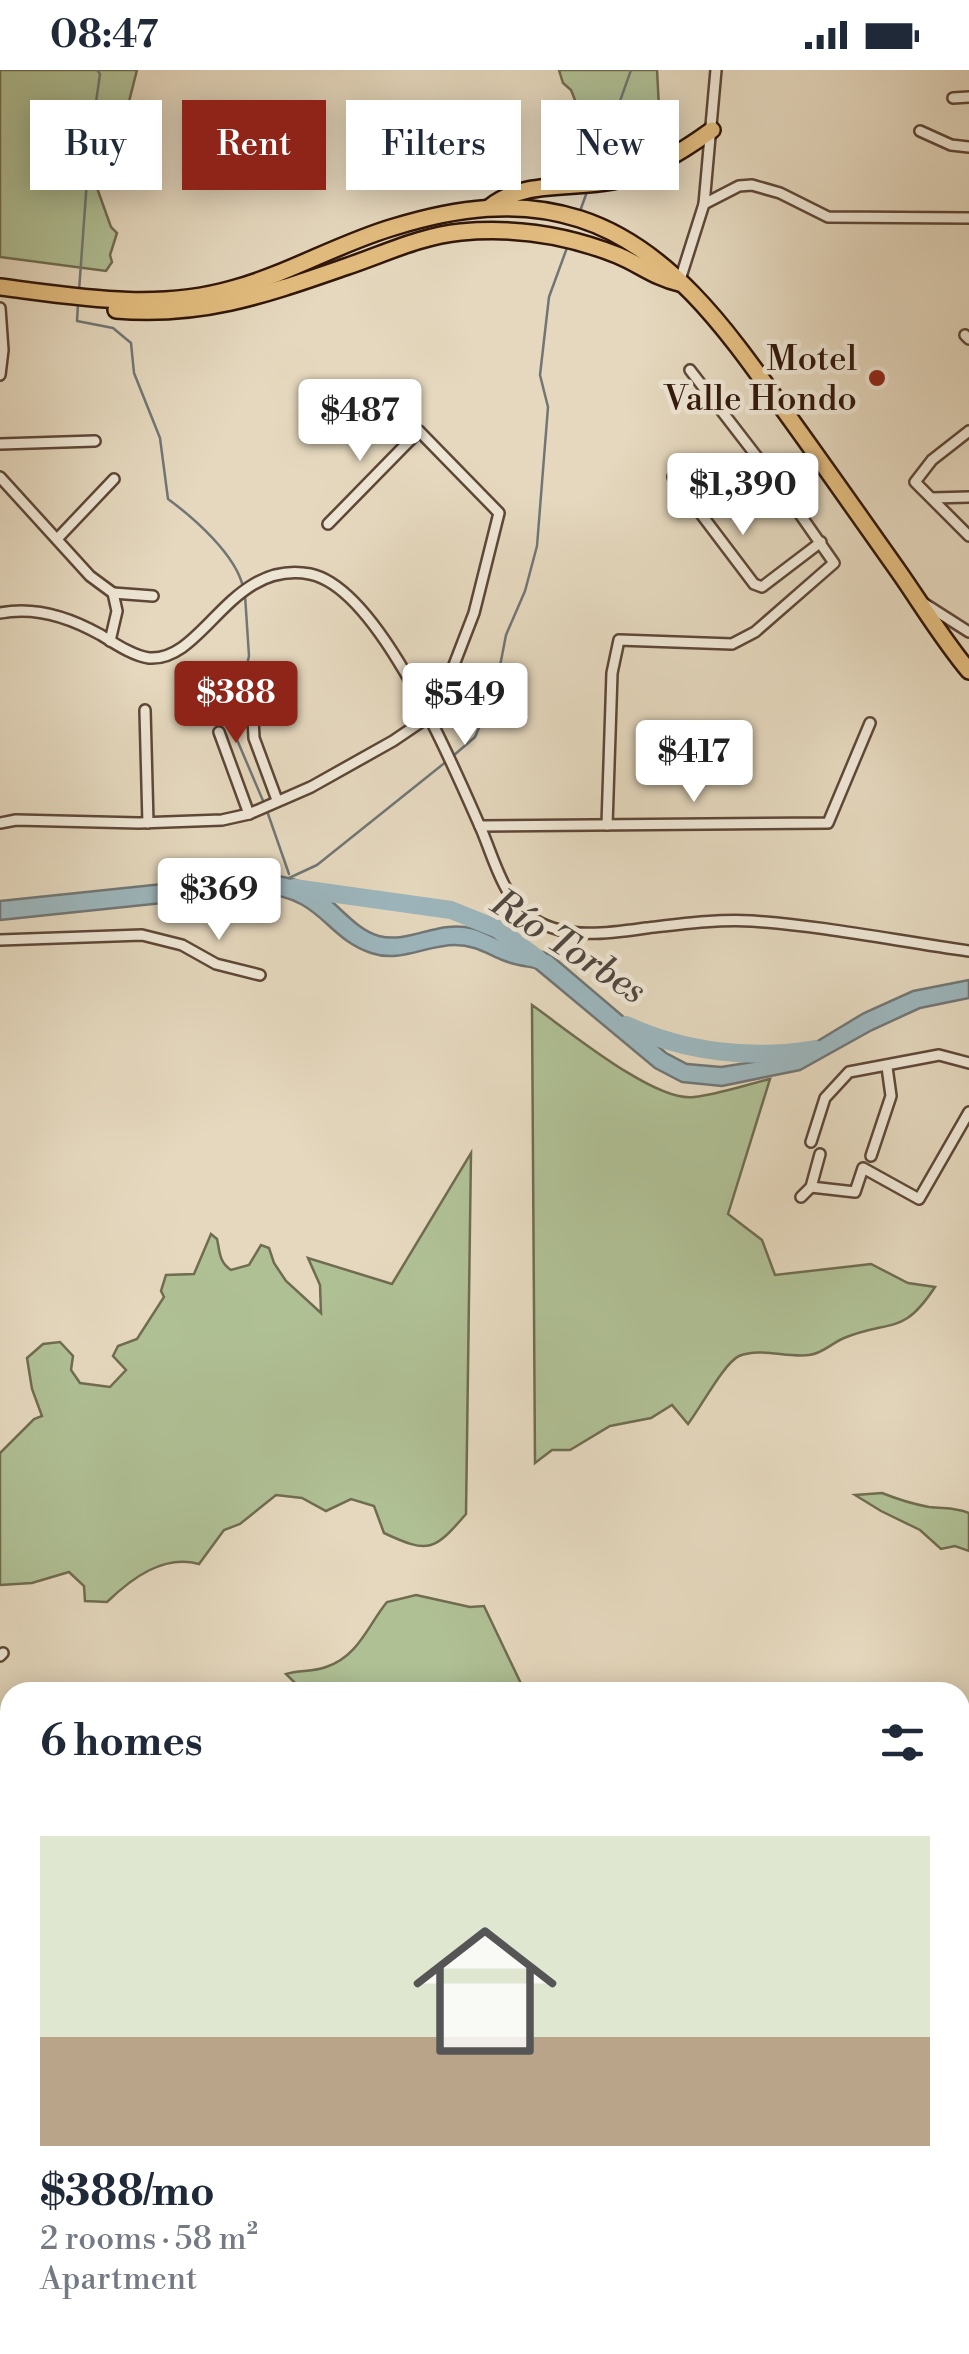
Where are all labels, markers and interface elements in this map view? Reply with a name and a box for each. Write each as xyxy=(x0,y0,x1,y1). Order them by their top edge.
text: 08:47 xyxy=(50,12,158,59)
chip: Buy xyxy=(30,100,162,190)
chip: Rent xyxy=(182,100,326,190)
chip: Filters xyxy=(346,100,521,190)
chip: New xyxy=(541,100,679,190)
place label: Motel Valle Hondo xyxy=(663,338,857,421)
marker: Motel Valle Hondo xyxy=(866,367,888,389)
pin: $487 xyxy=(301,379,419,464)
text: $487 xyxy=(320,391,400,431)
pin: $1,390 xyxy=(662,453,824,538)
text: $1,390 xyxy=(689,465,797,505)
pin: $388 xyxy=(177,661,295,746)
pin: $549 xyxy=(406,663,524,748)
text: $388 xyxy=(196,673,276,713)
text: $549 xyxy=(425,675,505,715)
pin: $417 xyxy=(635,720,753,805)
text: $417 xyxy=(658,732,730,772)
pin: $369 xyxy=(160,858,278,943)
text: $369 xyxy=(180,870,258,910)
water label: Río Torbes xyxy=(481,879,655,1015)
icon: filters xyxy=(875,1715,930,1770)
text: 6 homes xyxy=(40,1716,203,1769)
icon: home xyxy=(395,1901,575,2081)
text: $388/mo xyxy=(40,2166,215,2219)
text: 2 rooms · 58 m² xyxy=(40,2219,258,2259)
text: Apartment xyxy=(40,2259,197,2299)

